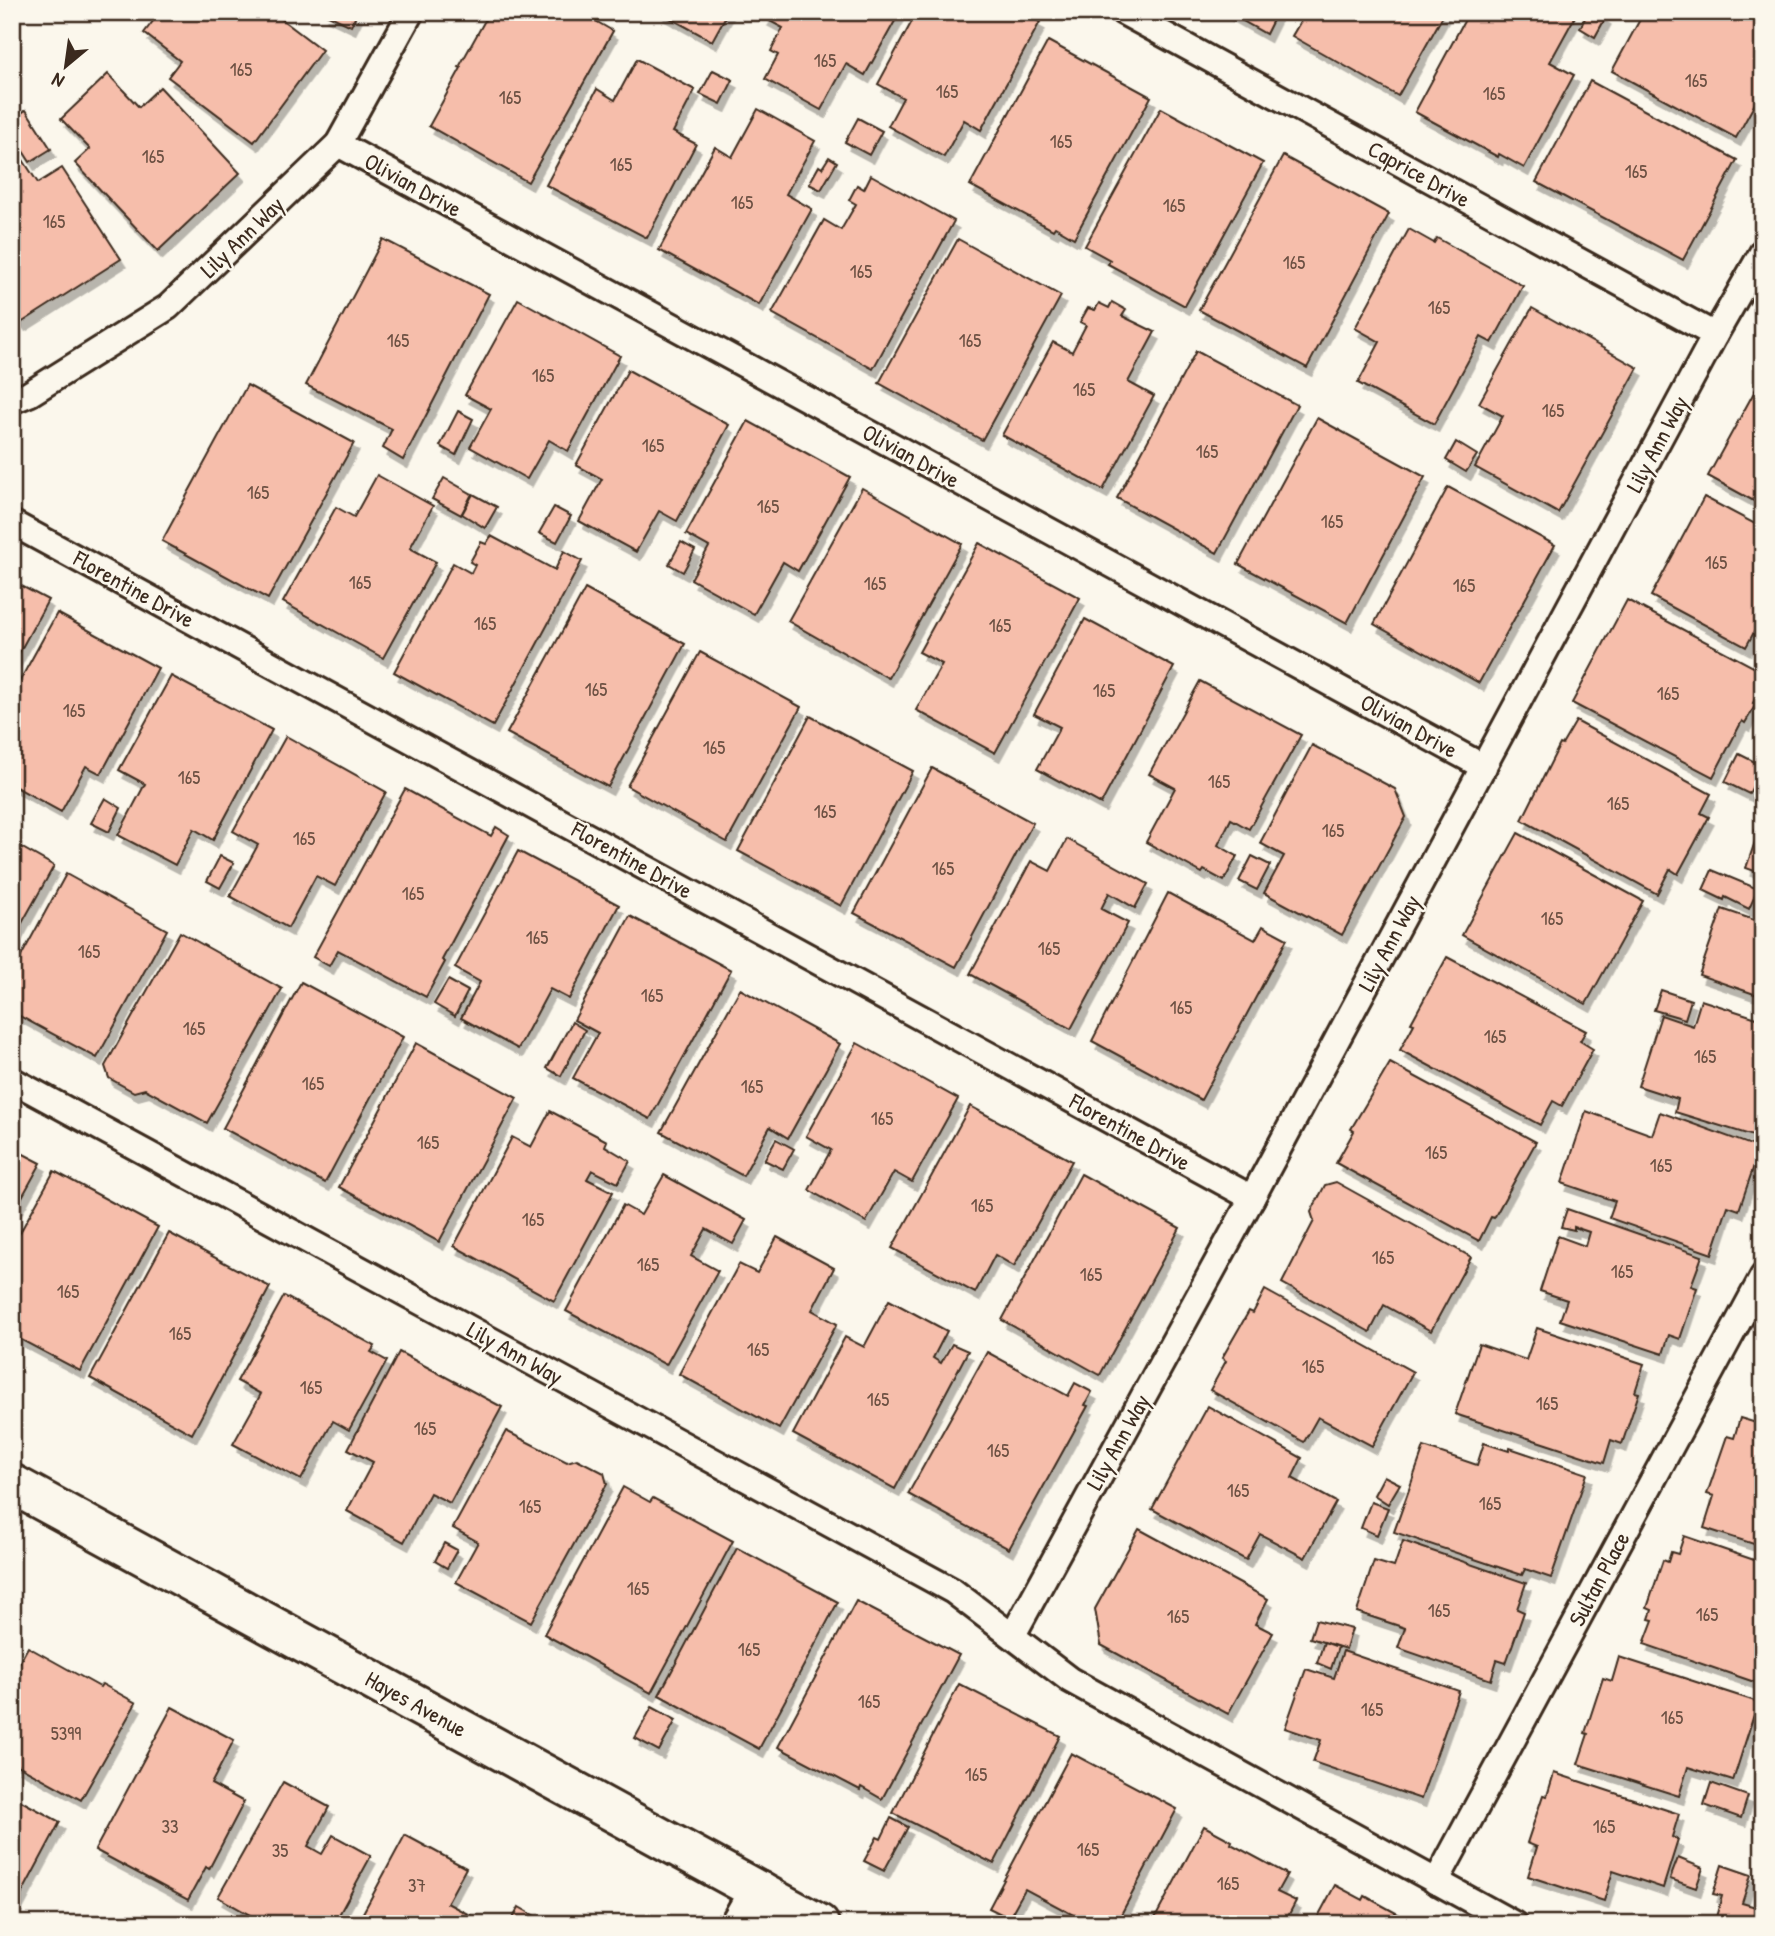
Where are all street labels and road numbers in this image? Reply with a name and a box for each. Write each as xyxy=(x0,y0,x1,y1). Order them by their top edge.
street label: Caprice Drive xyxy=(1363,133,1476,214)
street label: Olivian Drive xyxy=(359,145,467,224)
street label: Lily Ann Way xyxy=(193,189,290,284)
street label: Lily Ann Way xyxy=(1618,390,1695,497)
street label: Olivian Drive xyxy=(857,416,965,495)
street label: Florentine Drive xyxy=(67,542,200,635)
street label: Olivian Drive xyxy=(1355,686,1463,765)
street label: Florentine Drive xyxy=(565,813,698,906)
street label: Lily Ann Way xyxy=(1350,889,1427,996)
street label: Florentine Drive xyxy=(1063,1085,1196,1178)
street label: Lily Ann Way xyxy=(462,1314,569,1392)
street label: Lily Ann Way xyxy=(1079,1388,1157,1495)
street label: Sultan Place xyxy=(1561,1526,1636,1631)
street label: Hayes Avenue xyxy=(360,1663,472,1744)

